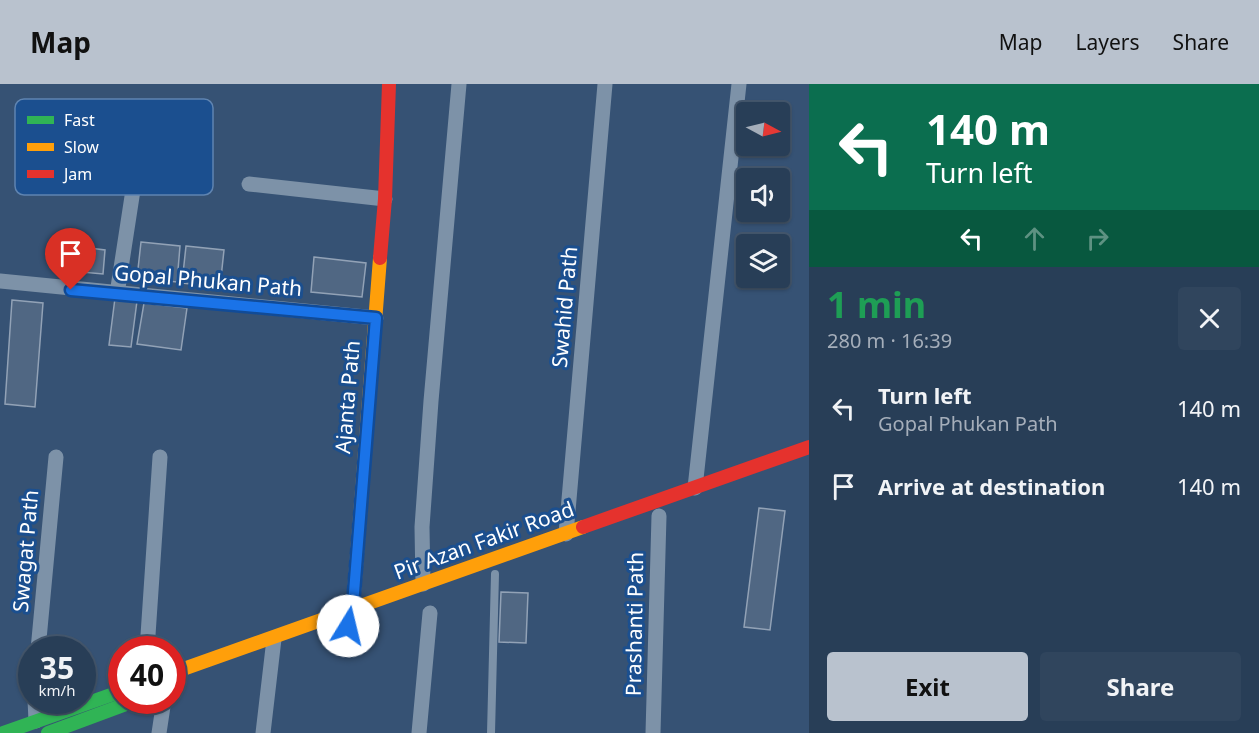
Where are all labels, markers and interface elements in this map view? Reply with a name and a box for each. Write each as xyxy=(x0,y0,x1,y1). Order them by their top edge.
text: Map xyxy=(30,23,91,61)
text: Map xyxy=(999,28,1043,56)
text: Layers xyxy=(1076,28,1140,56)
text: Share xyxy=(1173,28,1229,56)
legend xyxy=(15,99,213,195)
text: 140 m xyxy=(926,100,1050,157)
north arrow xyxy=(736,102,790,156)
map controls xyxy=(736,102,790,288)
icon: left xyxy=(827,108,905,186)
text: Fast xyxy=(64,109,95,131)
text: Slow xyxy=(64,136,99,158)
text: Turn left xyxy=(926,154,1032,191)
text: Jam xyxy=(62,163,92,185)
button: sound xyxy=(736,168,790,222)
icon: left xyxy=(955,222,988,255)
icon: ahead xyxy=(1018,222,1051,255)
icon: right xyxy=(1081,222,1114,255)
pin xyxy=(45,228,96,290)
button: layers xyxy=(736,234,790,288)
icon: arrive xyxy=(54,237,87,270)
street label: Swahid Path xyxy=(545,245,583,369)
street label: Gopal Phukan Path xyxy=(113,258,303,302)
text: 1 min xyxy=(827,280,926,329)
button: close xyxy=(1178,287,1241,350)
text: 280 m · 16:39 xyxy=(827,327,952,354)
street label: Ajanta Path xyxy=(328,339,366,455)
text: Turn left xyxy=(878,380,972,410)
icon: left xyxy=(827,392,860,425)
text: 140 m xyxy=(1177,393,1241,423)
text: Gopal Phukan Path xyxy=(878,410,1058,437)
icon: arrive xyxy=(827,470,860,503)
text: Arrive at destination xyxy=(878,471,1105,501)
text: 140 m xyxy=(1177,471,1241,501)
street label: Swagat Path xyxy=(6,489,44,613)
street label: Pir Azan Fakir Road xyxy=(390,494,578,586)
street label: Prashanti Path xyxy=(619,552,649,696)
position arrow xyxy=(316,594,380,658)
speed limit sign: 40 xyxy=(108,636,186,714)
text: 35 xyxy=(40,647,74,688)
button: Exit xyxy=(827,652,1028,721)
button: Share xyxy=(1040,652,1241,721)
text: km/h xyxy=(39,680,75,700)

